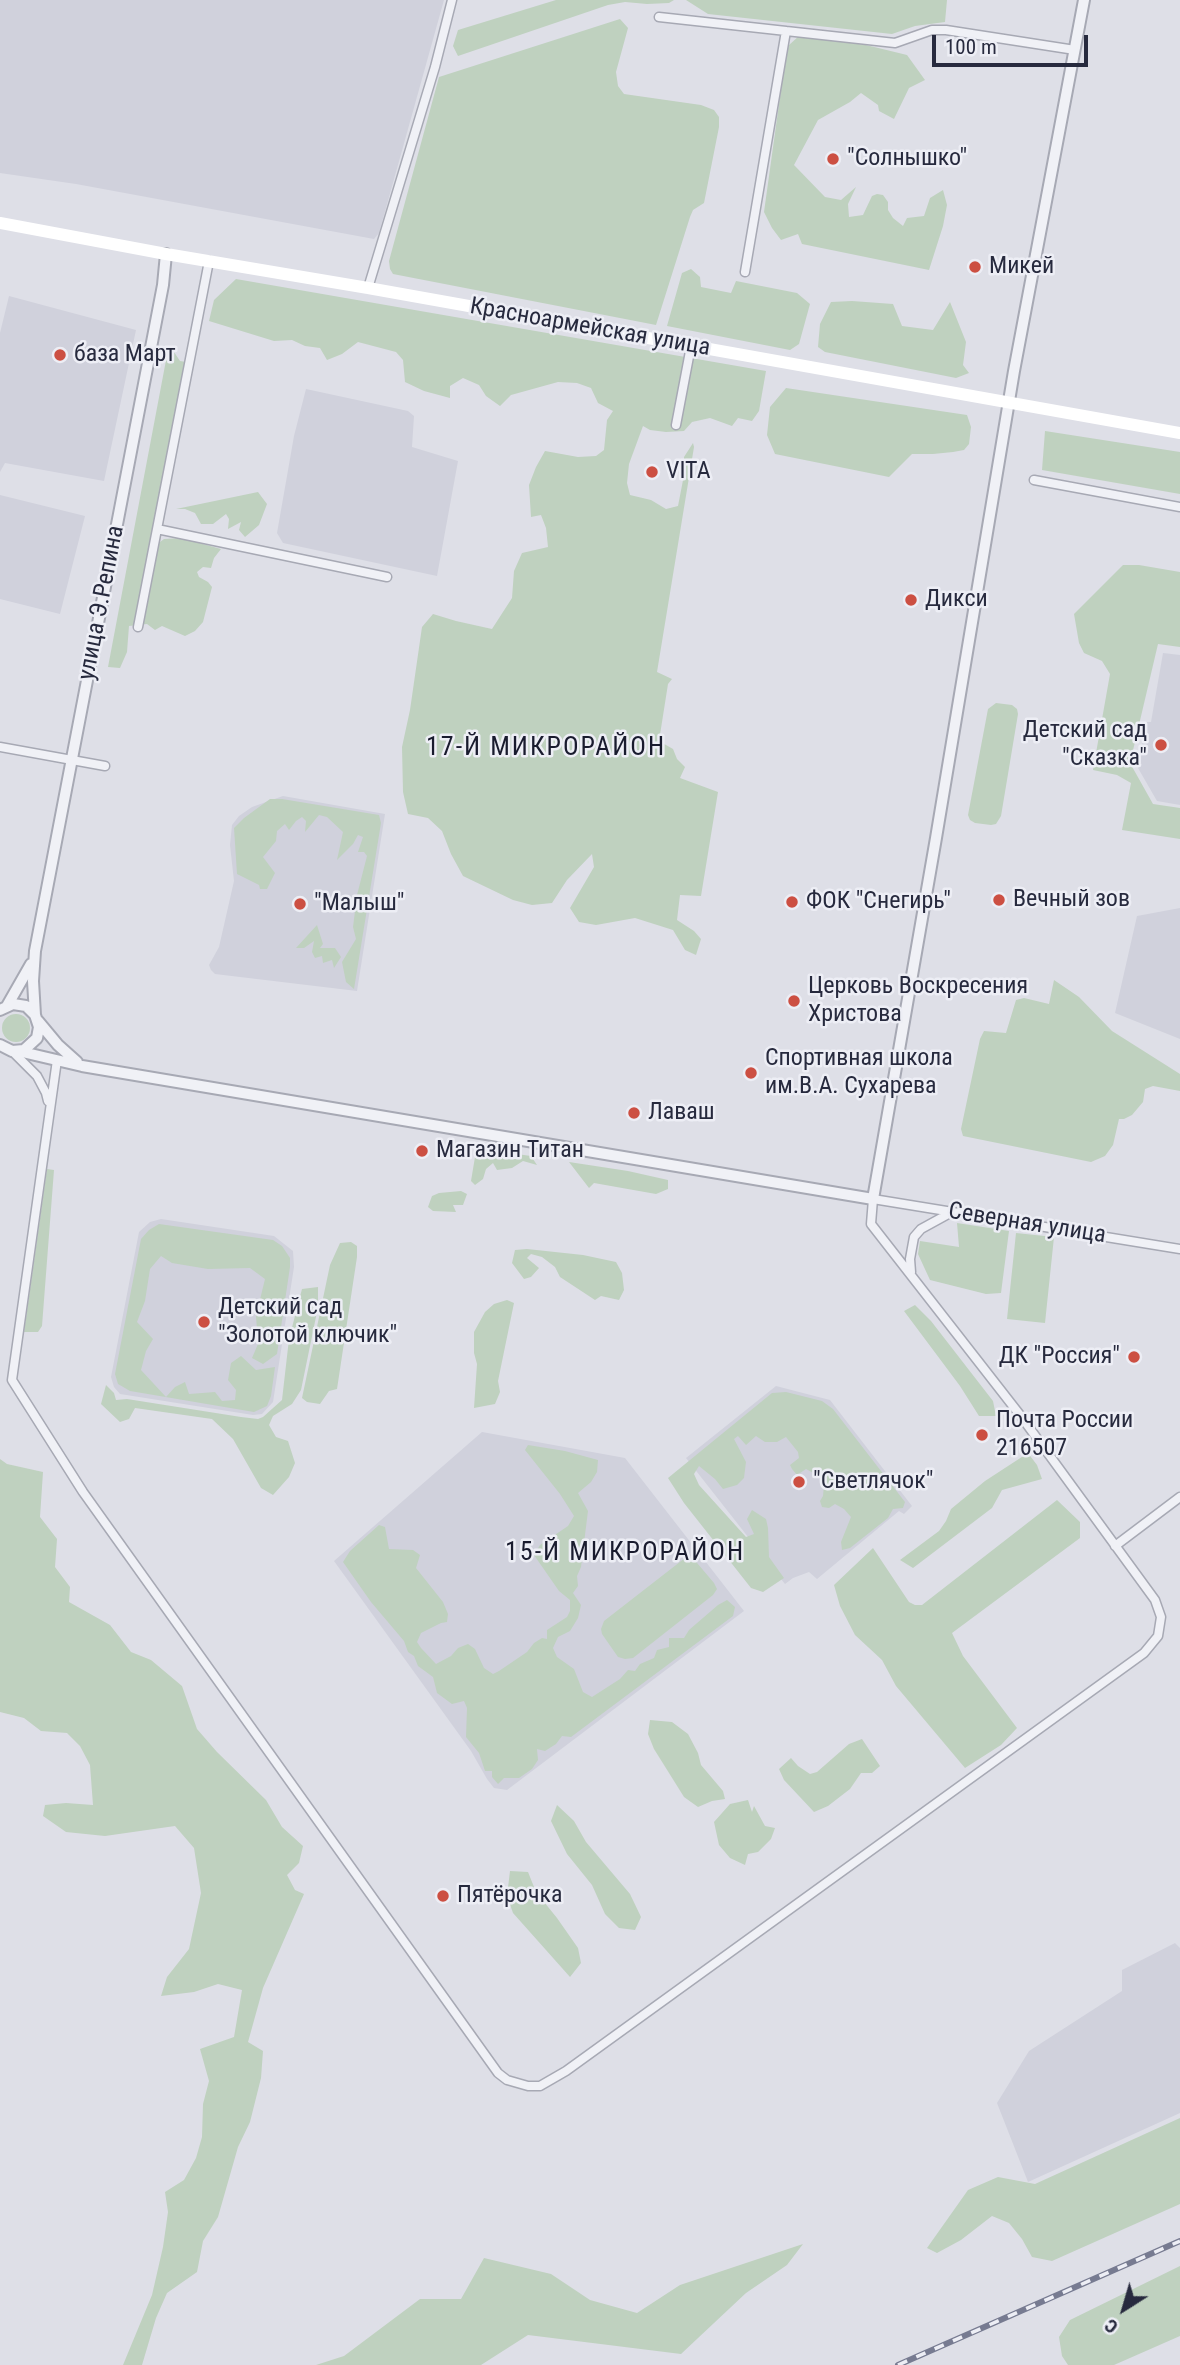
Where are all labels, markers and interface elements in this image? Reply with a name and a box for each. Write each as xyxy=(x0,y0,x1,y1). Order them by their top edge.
scale bar xyxy=(935,21,1091,65)
text: 100 m xyxy=(945,35,997,59)
place label: "Солнышко" xyxy=(847,145,967,173)
marker: "Солнышко" xyxy=(825,151,841,167)
place label: Микей xyxy=(989,253,1054,281)
marker: Микей xyxy=(967,259,983,275)
street label: Красноармейская улица xyxy=(468,293,712,363)
place label: база Март xyxy=(74,341,176,369)
marker: база Март xyxy=(52,347,68,363)
place label: VITA xyxy=(666,458,711,486)
marker: VITA xyxy=(644,464,660,480)
street label: улица Э.Репина xyxy=(73,523,131,683)
place label: Дикси xyxy=(925,586,988,614)
marker: Дикси xyxy=(903,592,919,608)
place label: Детский сад "Сказка" xyxy=(1023,717,1147,773)
district label: 17-Й МИКРОРАЙОН xyxy=(428,732,664,764)
marker: Детский сад "Сказка" xyxy=(1153,737,1169,753)
place label: Вечный зов xyxy=(1013,886,1130,914)
place label: ФОК "Снегирь" xyxy=(806,888,951,916)
place label: "Малыш" xyxy=(314,890,404,918)
marker: Вечный зов xyxy=(991,892,1007,908)
marker: ФОК "Снегирь" xyxy=(784,894,800,910)
marker: "Малыш" xyxy=(292,896,308,912)
place label: Церковь Воскресения Христова xyxy=(808,973,1028,1029)
marker: Церковь Воскресения Христова xyxy=(786,993,802,1009)
place label: Спортивная школа им.В.А. Сухарева xyxy=(765,1045,953,1101)
marker: Спортивная школа им.В.А. Сухарева xyxy=(743,1065,759,1081)
place label: Лаваш xyxy=(648,1099,715,1127)
marker: Лаваш xyxy=(626,1105,642,1121)
place label: Магазин Титан xyxy=(436,1137,584,1165)
marker: Магазин Титан xyxy=(414,1143,430,1159)
street label: Северная улица xyxy=(946,1197,1108,1251)
place label: Детский сад "Золотой ключик" xyxy=(218,1294,397,1350)
marker: Детский сад "Золотой ключик" xyxy=(196,1314,212,1330)
place label: ДК "Россия" xyxy=(999,1343,1120,1371)
marker: ДК "Россия" xyxy=(1126,1349,1142,1365)
place label: Почта России 216507 xyxy=(996,1407,1133,1463)
marker: Почта России 216507 xyxy=(974,1427,990,1443)
place label: "Светлячок" xyxy=(813,1468,933,1496)
marker: "Светлячок" xyxy=(791,1474,807,1490)
district label: 15-Й МИКРОРАЙОН xyxy=(507,1537,743,1569)
place label: Пятёрочка xyxy=(457,1882,562,1910)
marker: Пятёрочка xyxy=(435,1888,451,1904)
north arrow xyxy=(1089,2274,1159,2344)
text: С xyxy=(1100,2314,1122,2339)

